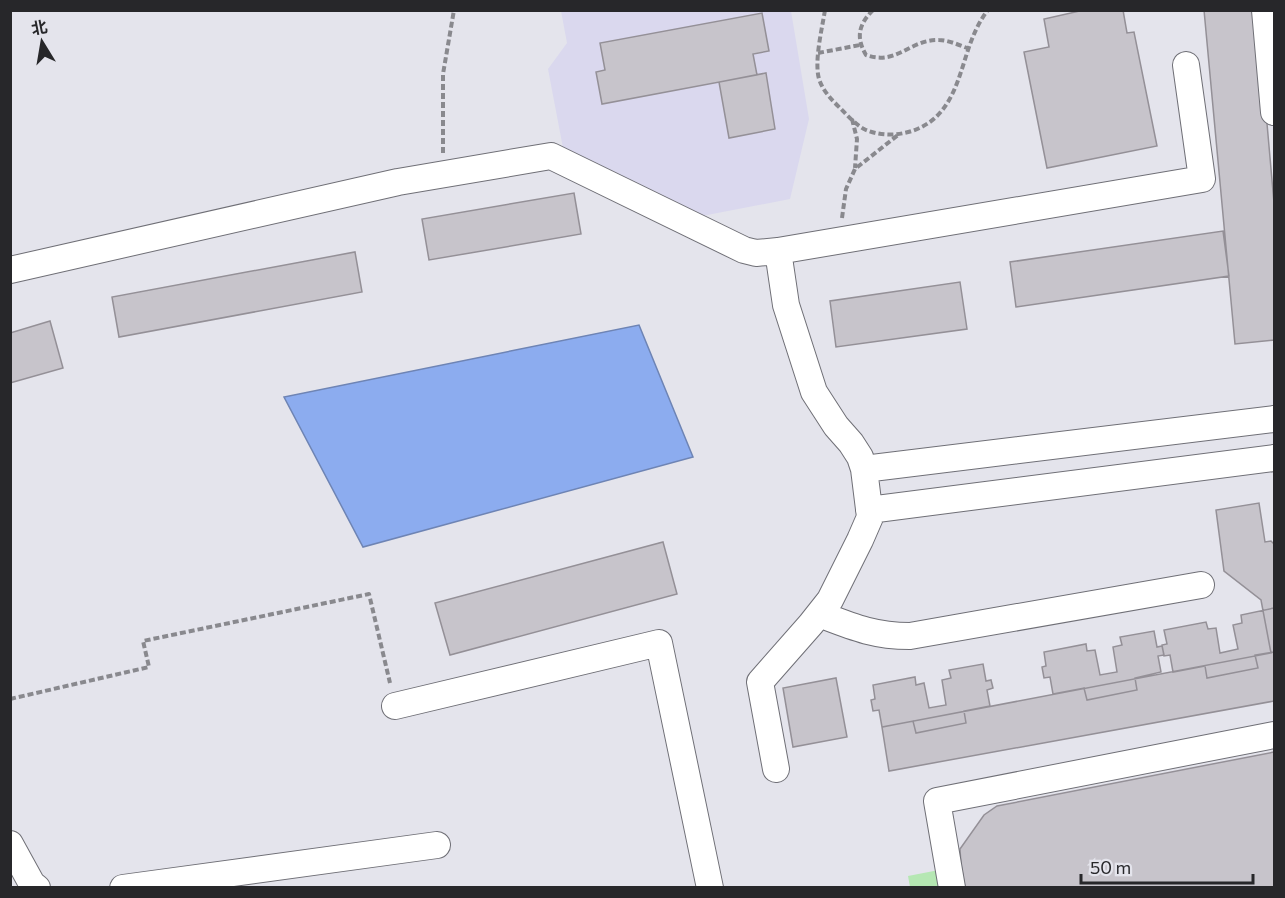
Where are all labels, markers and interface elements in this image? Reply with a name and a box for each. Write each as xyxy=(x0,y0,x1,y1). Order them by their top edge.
north arrow xyxy=(12,12,72,72)
text: 北 xyxy=(29,16,49,38)
scale bar xyxy=(1081,847,1254,885)
text: 50 m xyxy=(1090,856,1131,878)

